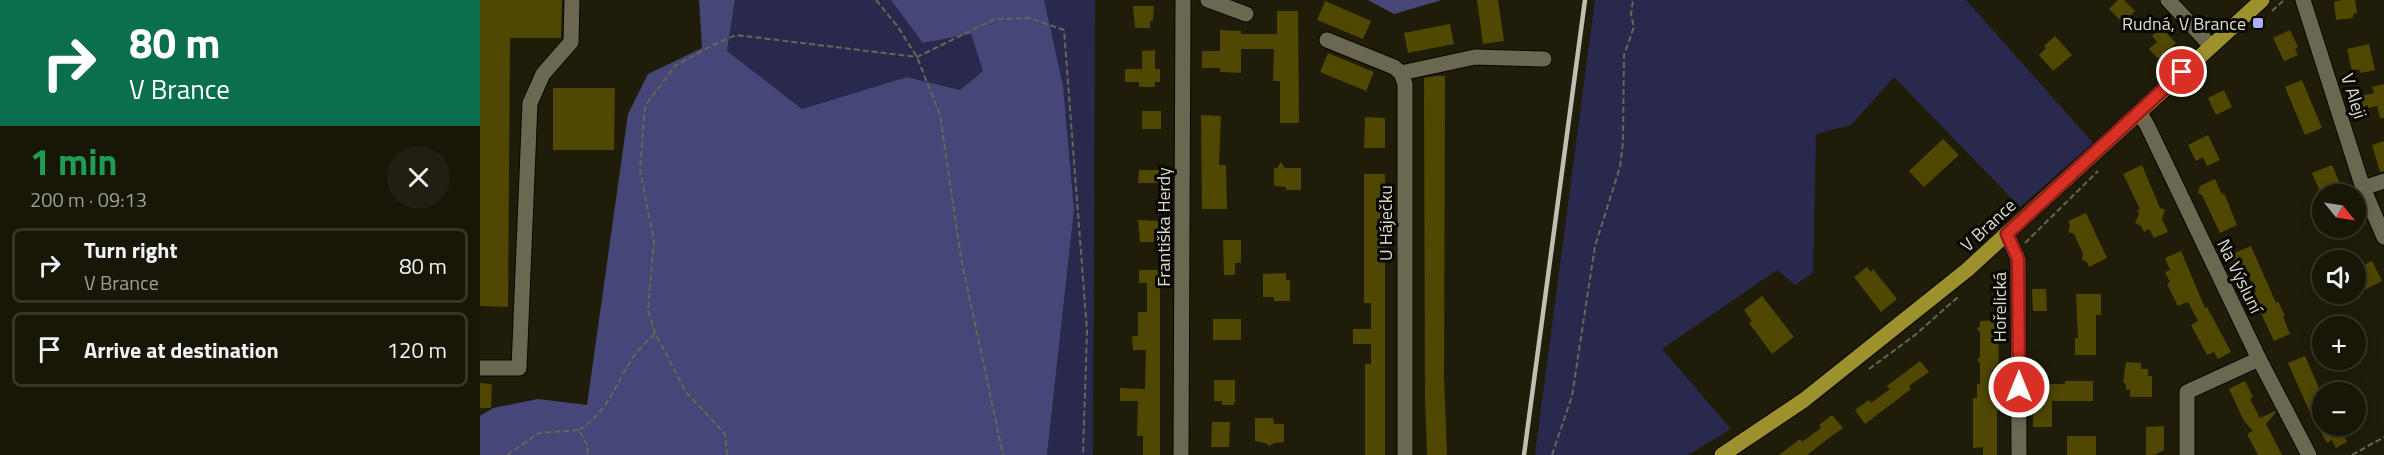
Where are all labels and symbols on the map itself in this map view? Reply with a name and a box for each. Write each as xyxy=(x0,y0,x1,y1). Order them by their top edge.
place label: Rudná, V Brance xyxy=(2122,10,2246,37)
marker: Rudná, V Brance xyxy=(2251,16,2265,30)
pin xyxy=(2156,46,2207,97)
street label: V Aleji xyxy=(2334,70,2374,122)
street label: Františka Herdy xyxy=(1150,167,1177,287)
north arrow xyxy=(2312,184,2366,238)
street label: U Háječku xyxy=(1372,185,1399,261)
street label: V Brance xyxy=(1954,192,2022,258)
street label: Na Výsluní xyxy=(2210,234,2271,320)
street label: Hořelická xyxy=(1986,272,2013,342)
position arrow xyxy=(1987,355,2051,419)

